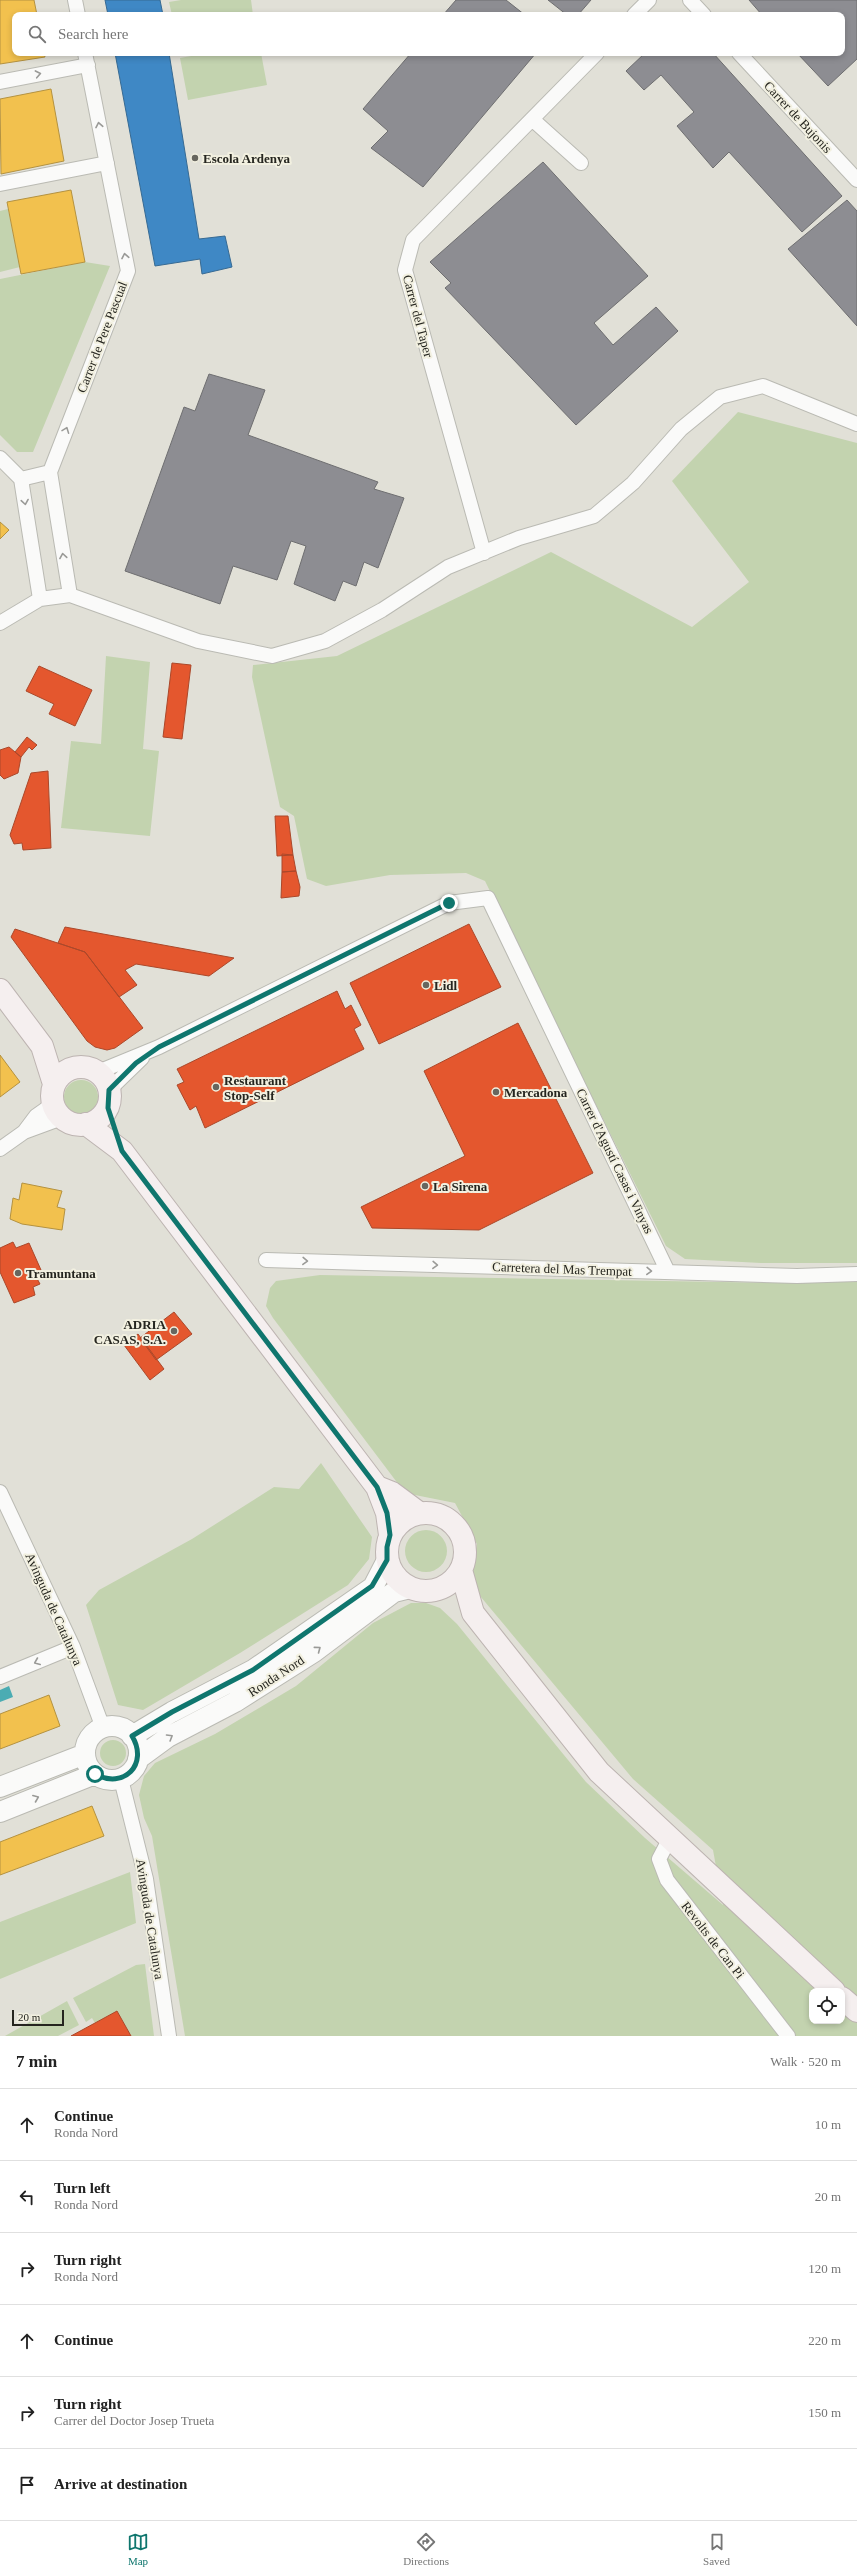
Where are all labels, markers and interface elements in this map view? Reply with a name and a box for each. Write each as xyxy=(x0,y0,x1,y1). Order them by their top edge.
search box xyxy=(12,12,845,56)
icon: search xyxy=(26,23,48,45)
text: Search here xyxy=(58,26,128,42)
one-way arrow xyxy=(35,71,41,79)
street label: Carrer de Bujonis xyxy=(761,78,835,156)
one-way arrow xyxy=(96,122,104,128)
place label: Escola Ardenya xyxy=(203,151,291,166)
marker: Escola Ardenya xyxy=(190,153,200,163)
one-way arrow xyxy=(121,253,130,259)
street label: Carrer del Taper xyxy=(400,273,436,360)
street label: Carrer de Pere Pascual xyxy=(74,279,130,395)
one-way arrow xyxy=(62,427,70,434)
one-way arrow xyxy=(20,499,29,505)
one-way arrow xyxy=(59,553,68,559)
route end xyxy=(440,894,458,912)
place label: Lidl xyxy=(434,978,458,993)
marker: Lidl xyxy=(421,980,431,990)
place label: Restaurant Stop-Self xyxy=(224,1073,287,1103)
marker: Restaurant Stop-Self xyxy=(211,1082,221,1092)
place label: Mercadona xyxy=(504,1085,568,1100)
street label: Carrer d'Agustí Casas i Vinyas xyxy=(573,1086,657,1236)
marker: Mercadona xyxy=(491,1087,501,1097)
place label: La Sirena xyxy=(433,1179,488,1194)
marker: La Sirena xyxy=(420,1181,430,1191)
one-way arrow xyxy=(302,1257,308,1265)
street label: Carretera del Mas Trempat xyxy=(492,1259,632,1279)
one-way arrow xyxy=(432,1261,438,1269)
place label: Tramuntana xyxy=(26,1266,96,1281)
one-way arrow xyxy=(646,1267,652,1275)
marker: Tramuntana xyxy=(13,1268,23,1278)
place label: ADRIA CASAS, S.A. xyxy=(94,1317,167,1347)
marker: ADRIA CASAS, S.A. xyxy=(169,1326,179,1336)
street label: Avinguda de Catalunya xyxy=(22,1550,86,1668)
one-way arrow xyxy=(313,1647,320,1654)
street label: Ronda Nord xyxy=(245,1652,307,1700)
one-way arrow xyxy=(33,1657,41,1665)
one-way arrow xyxy=(166,1734,173,1741)
route start xyxy=(86,1765,104,1783)
one-way arrow xyxy=(33,1794,40,1802)
street label: Avinguda de Catalunya xyxy=(133,1858,167,1981)
street label: Revolts de Can Pi xyxy=(678,1899,748,1982)
map controls xyxy=(809,1988,845,2024)
button: locate xyxy=(809,1988,845,2024)
scale bar xyxy=(12,2008,64,2027)
text: 20 m xyxy=(18,2011,40,2023)
text: 7 min xyxy=(16,2052,57,2071)
text: Walk · 520 m xyxy=(770,2054,841,2069)
text: Continue xyxy=(54,2108,113,2124)
icon: ahead xyxy=(16,2114,38,2136)
text: 10 m xyxy=(815,2117,841,2132)
text: Ronda Nord xyxy=(54,2125,118,2140)
text: Turn left xyxy=(54,2180,111,2196)
icon: left xyxy=(16,2186,38,2208)
text: 20 m xyxy=(815,2189,841,2204)
text: Ronda Nord xyxy=(54,2197,118,2212)
text: Turn right xyxy=(54,2252,121,2268)
icon: right xyxy=(16,2258,38,2280)
text: 120 m xyxy=(808,2261,841,2276)
text: Ronda Nord xyxy=(54,2269,118,2284)
icon: ahead xyxy=(16,2330,38,2352)
text: Continue xyxy=(54,2332,113,2348)
text: 220 m xyxy=(808,2333,841,2348)
text: Turn right xyxy=(54,2396,121,2412)
icon: right xyxy=(16,2402,38,2424)
text: 150 m xyxy=(808,2405,841,2420)
text: Carrer del Doctor Josep Trueta xyxy=(54,2413,214,2428)
icon: arrive xyxy=(16,2474,38,2496)
text: Arrive at destination xyxy=(54,2476,187,2492)
tab: Map xyxy=(127,2531,149,2567)
tab: Directions xyxy=(403,2531,449,2567)
tab: Saved xyxy=(703,2531,730,2567)

